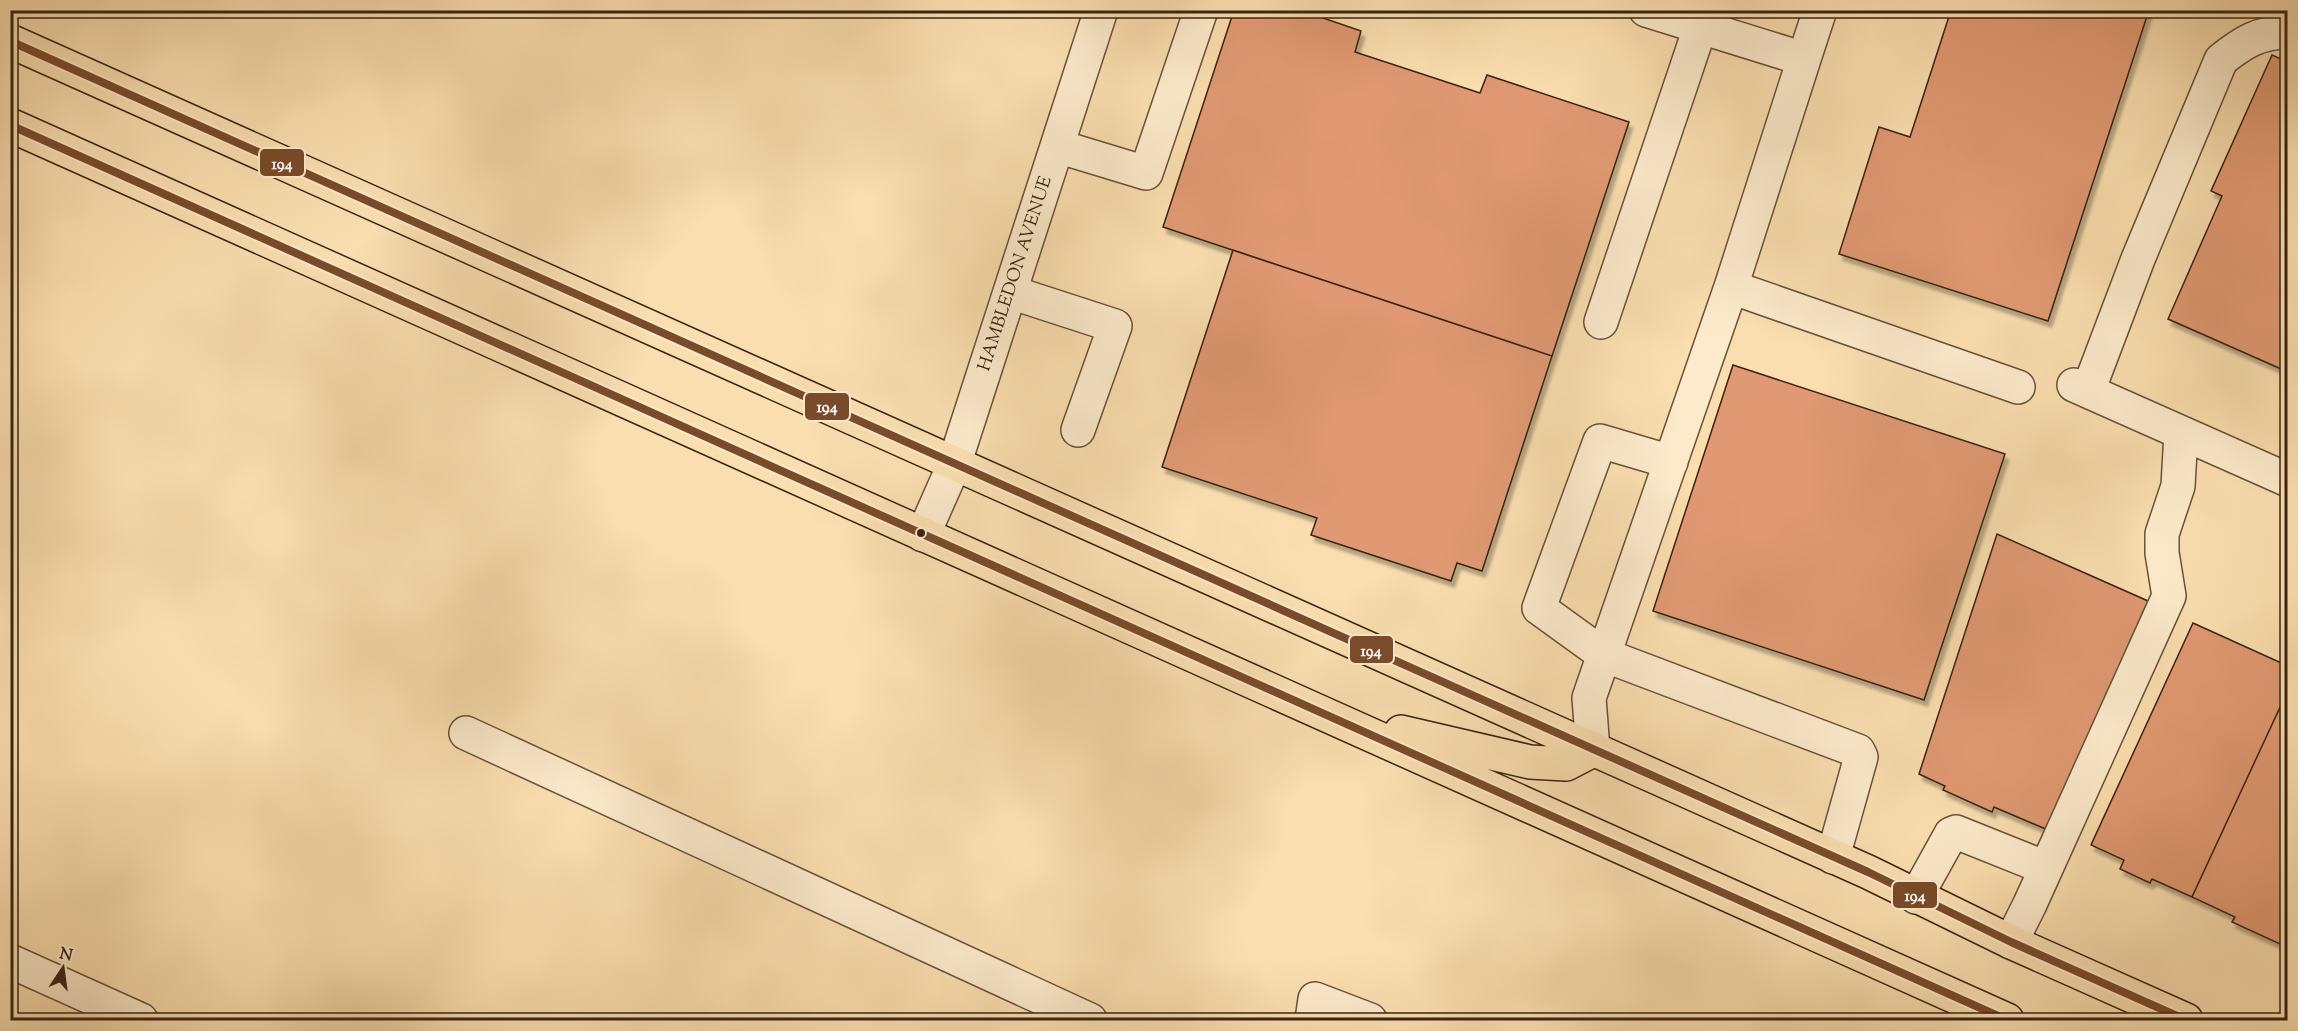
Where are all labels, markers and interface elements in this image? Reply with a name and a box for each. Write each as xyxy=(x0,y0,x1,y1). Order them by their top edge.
line badge: 194 xyxy=(259,148,305,177)
text: 194 xyxy=(271,154,293,177)
street label: HAMBLEDON AVENUE xyxy=(972,173,1060,375)
line badge: 194 xyxy=(804,392,850,421)
text: 194 xyxy=(816,397,838,420)
unlabelled marker xyxy=(915,527,927,539)
line badge: 194 xyxy=(1349,635,1394,664)
text: 194 xyxy=(1360,641,1382,664)
line badge: 194 xyxy=(1892,881,1938,909)
text: 194 xyxy=(1904,886,1926,909)
north arrow xyxy=(33,938,93,998)
text: N xyxy=(57,943,75,969)

